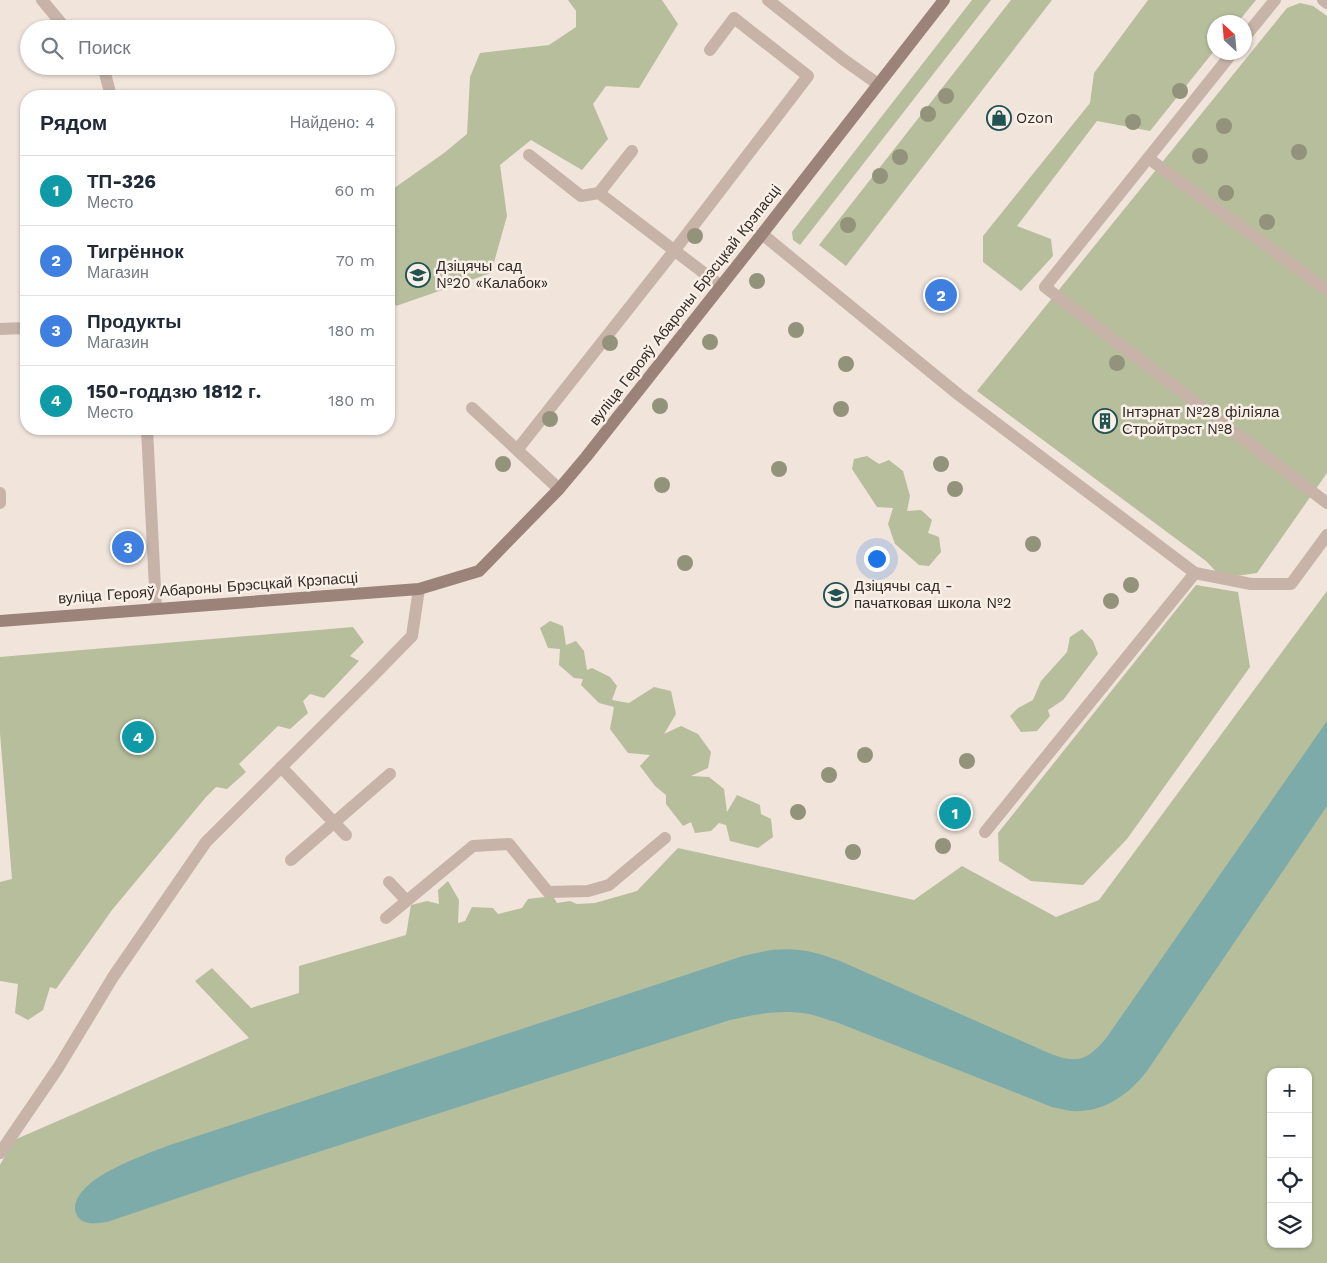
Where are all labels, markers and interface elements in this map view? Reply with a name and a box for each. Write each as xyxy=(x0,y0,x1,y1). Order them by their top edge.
north arrow xyxy=(1207,15,1252,60)
search box xyxy=(20,20,395,75)
icon: search xyxy=(38,34,66,62)
text: Поиск xyxy=(78,36,131,59)
shop icon: Ozon xyxy=(986,105,1012,131)
place label: Ozon xyxy=(1016,109,1053,127)
text: Рядом xyxy=(40,110,107,135)
text: Найдено: 4 xyxy=(290,113,375,132)
text: ТП-326 xyxy=(87,170,156,193)
text: 1 xyxy=(53,181,59,200)
text: 60 m xyxy=(335,181,375,200)
street label: вуліца Герояў Абароны Брэсцкай Крэпасці xyxy=(585,181,785,429)
text: Место xyxy=(87,193,133,212)
text: Тигрённок xyxy=(87,240,184,263)
text: 2 xyxy=(51,251,61,270)
text: 70 m xyxy=(336,251,375,270)
place label: Дзіцячы сад №20 «Калабок» xyxy=(436,257,548,292)
school or university icon: Дзіцячы сад №20 «Калабок» xyxy=(405,262,431,288)
text: Магазин xyxy=(87,263,149,282)
pin: 2 xyxy=(925,276,957,314)
text: Продукты xyxy=(87,310,182,333)
text: 3 xyxy=(51,321,61,340)
text: 180 m xyxy=(328,321,375,340)
text: Магазин xyxy=(87,333,149,352)
text: 150-годдзю 1812 г. xyxy=(87,380,261,403)
text: 4 xyxy=(51,391,61,410)
text: 180 m xyxy=(328,391,375,410)
text: Место xyxy=(87,403,133,422)
place label: Інтэрнат №28 фiлiяла Стройтрэст №8 xyxy=(1122,403,1280,438)
building icon: Інтэрнат №28 фiлiяла Стройтрэст №8 xyxy=(1092,408,1118,434)
pin: 3 xyxy=(112,528,144,566)
your location xyxy=(864,546,890,572)
street label: вуліца Герояў Абароны Брэсцкай Крэпасці xyxy=(57,569,359,607)
place label: Дзіцячы сад - пачатковая школа №2 xyxy=(854,577,1011,612)
school or university icon: Дзіцячы сад - пачатковая школа №2 xyxy=(823,582,849,608)
pin: 4 xyxy=(122,718,154,756)
pin: 1 xyxy=(939,794,971,832)
map controls xyxy=(1267,1068,1312,1248)
button: + xyxy=(1267,1068,1312,1113)
button: − xyxy=(1267,1113,1312,1158)
button: locate xyxy=(1267,1158,1312,1203)
button: layers xyxy=(1267,1203,1312,1248)

